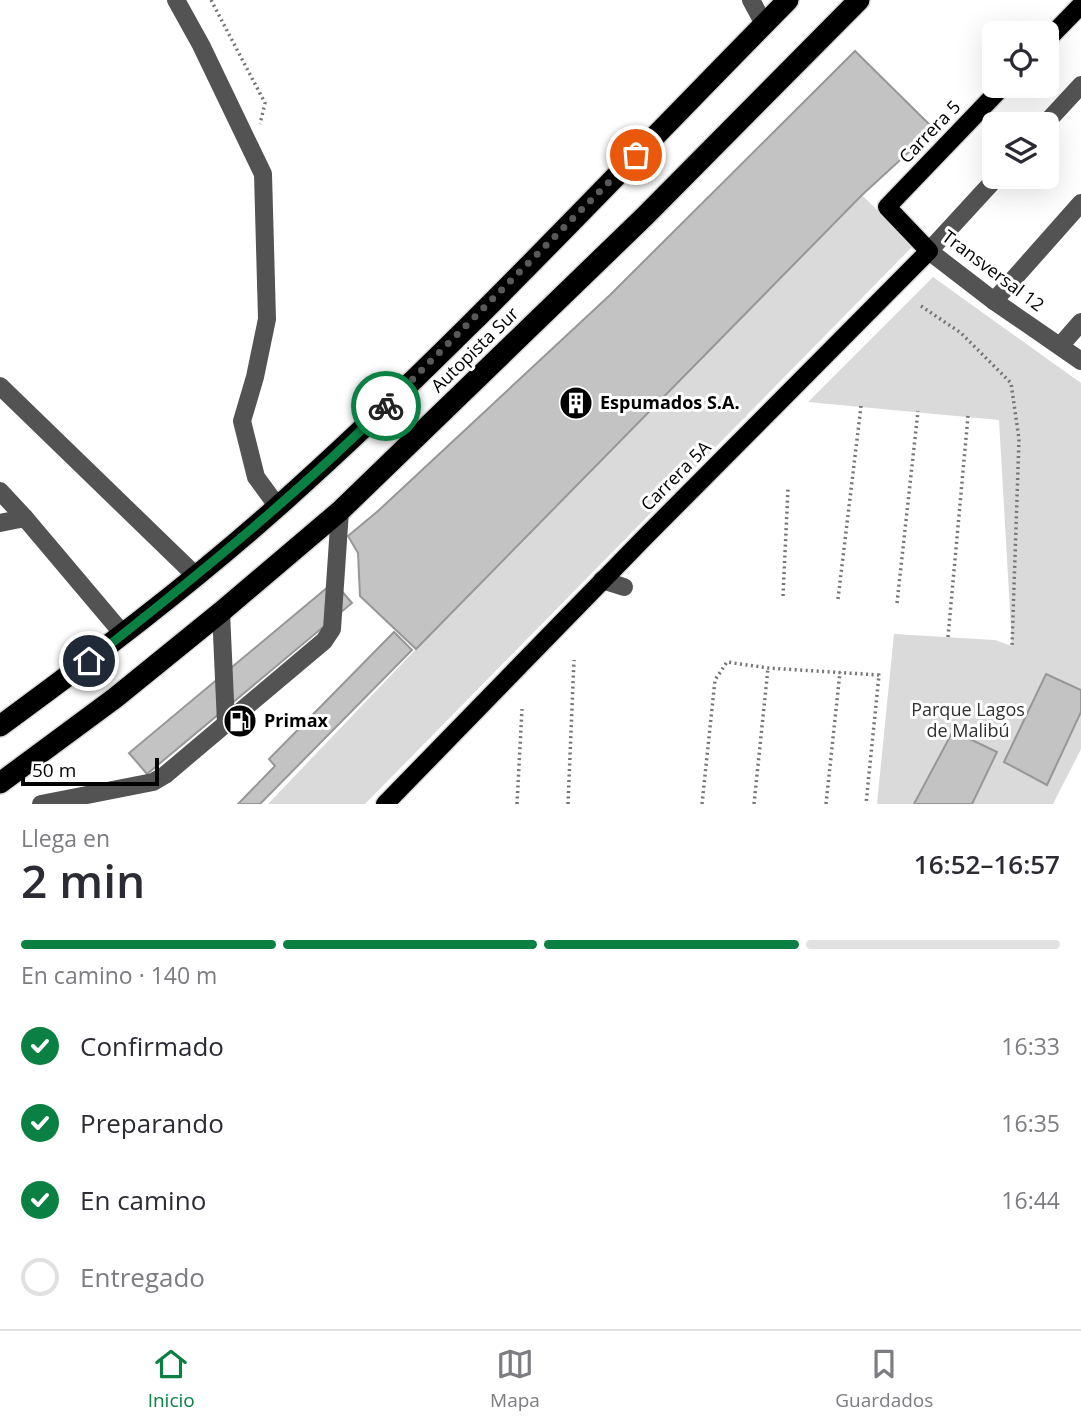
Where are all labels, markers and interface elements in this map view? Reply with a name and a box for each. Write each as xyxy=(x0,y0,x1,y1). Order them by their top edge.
map controls xyxy=(982,21,1059,189)
button: locate xyxy=(982,21,1059,98)
street label: Carrera 5 xyxy=(893,95,965,168)
button: layers xyxy=(982,112,1059,189)
pin xyxy=(606,125,666,185)
icon: bag xyxy=(617,136,655,174)
street label: Transversal 12 xyxy=(938,224,1049,316)
street label: Autopista Sur xyxy=(425,301,524,397)
courier xyxy=(351,371,421,441)
building icon: Espumados S.A. xyxy=(557,384,595,422)
icon: bike xyxy=(367,387,405,425)
place label: Espumados S.A. xyxy=(600,390,740,414)
street label: Carrera 5A xyxy=(635,435,716,516)
pin xyxy=(59,631,119,691)
icon: home xyxy=(70,642,108,680)
park label: Parque Lagos de Malibú xyxy=(911,697,1025,742)
fuel station icon: Primax xyxy=(221,702,259,740)
place label: Primax xyxy=(264,708,329,732)
scale bar xyxy=(21,755,159,787)
text: 50 m xyxy=(32,757,76,783)
text: Llega en xyxy=(21,822,110,854)
text: 16:52–16:57 xyxy=(914,846,1060,882)
text: 2 min xyxy=(21,849,145,911)
text: En camino · 140 m xyxy=(21,959,217,991)
icon: check xyxy=(21,1027,59,1065)
text: Confirmado xyxy=(80,1028,224,1064)
text: 16:33 xyxy=(1001,1030,1060,1062)
icon: check xyxy=(21,1104,59,1142)
text: Preparando xyxy=(80,1105,224,1141)
text: 16:35 xyxy=(1001,1107,1060,1139)
icon: check xyxy=(21,1181,59,1219)
text: En camino xyxy=(80,1182,206,1218)
text: 16:44 xyxy=(1001,1184,1060,1216)
text: Entregado xyxy=(80,1259,205,1295)
tab: Inicio xyxy=(148,1345,195,1413)
tab: Mapa xyxy=(490,1345,540,1413)
tab: Guardados xyxy=(835,1345,933,1413)

